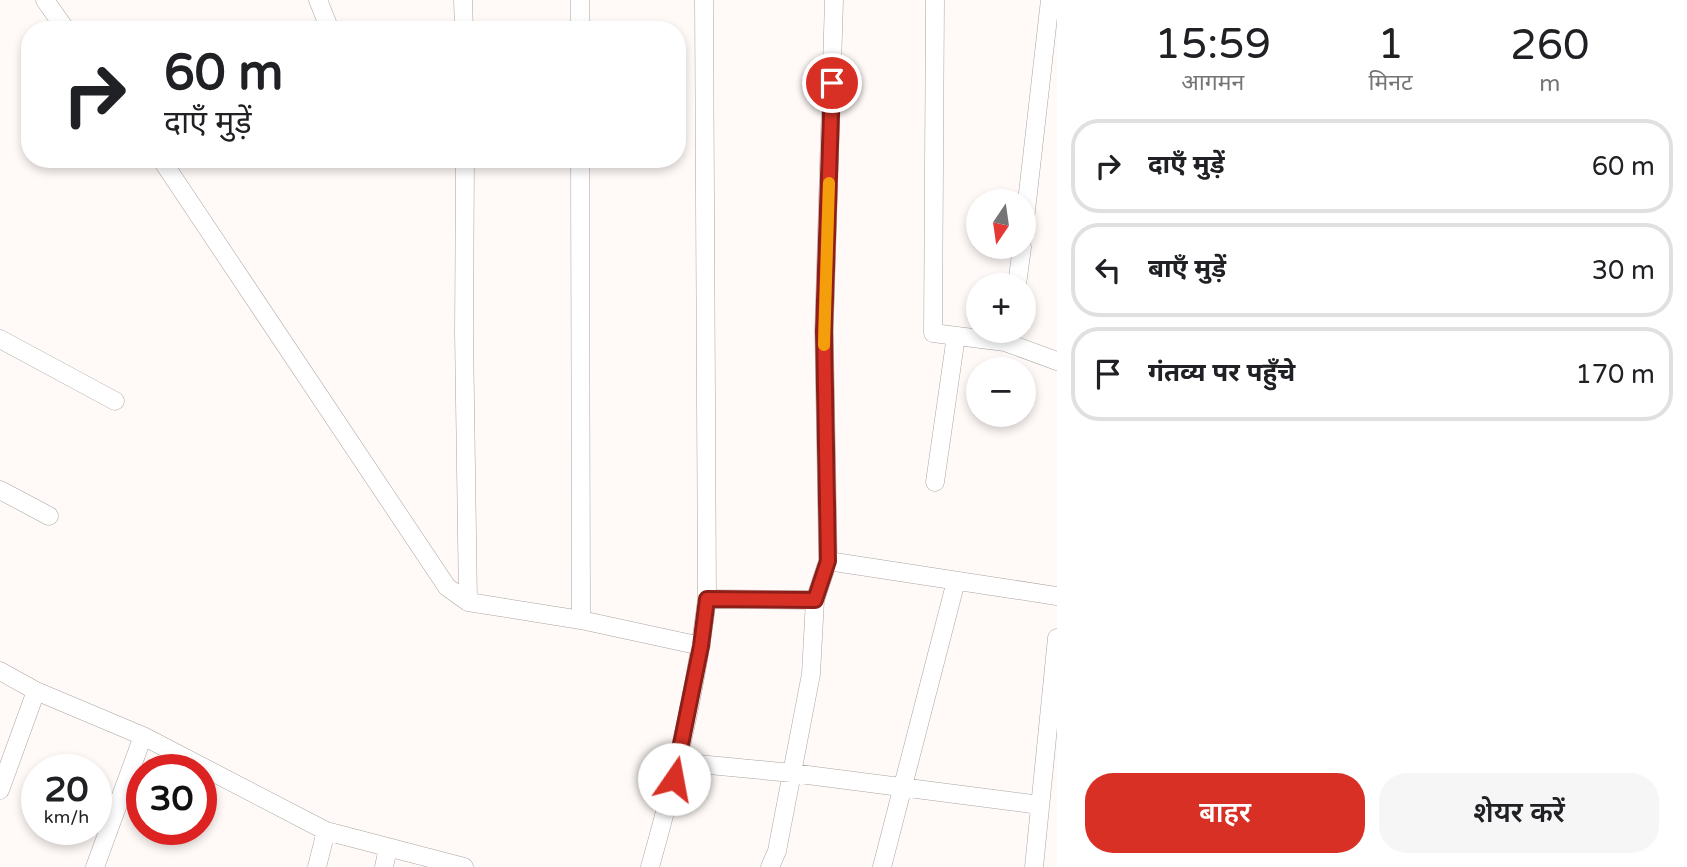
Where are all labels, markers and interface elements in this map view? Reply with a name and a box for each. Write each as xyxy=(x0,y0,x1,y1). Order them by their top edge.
text: 15:59 xyxy=(1155,19,1271,70)
text: 1 xyxy=(1377,19,1404,70)
text: 260 xyxy=(1510,20,1589,71)
text: 60 m xyxy=(164,44,283,103)
icon: right xyxy=(49,49,140,140)
pin xyxy=(802,53,862,113)
icon: arrive xyxy=(813,64,851,102)
text: आगमन xyxy=(1181,69,1244,97)
text: मिनट xyxy=(1369,69,1413,97)
text: m xyxy=(1539,70,1560,98)
text: दाएँ मुड़ें xyxy=(164,104,252,142)
icon: right xyxy=(1089,147,1127,185)
text: दाएँ मुड़ें xyxy=(1148,149,1225,180)
text: 60 m xyxy=(1592,151,1655,182)
north arrow xyxy=(966,189,1036,259)
map controls xyxy=(966,189,1036,427)
icon: left xyxy=(1089,251,1127,289)
text: बाएँ मुड़ें xyxy=(1148,253,1226,284)
text: 30 m xyxy=(1592,255,1655,286)
button: + xyxy=(966,273,1036,343)
icon: arrive xyxy=(1089,355,1127,393)
button: − xyxy=(966,357,1036,427)
text: गंतव्य पर पहुँचे xyxy=(1148,357,1295,388)
text: 170 m xyxy=(1575,359,1655,390)
position arrow xyxy=(637,742,711,816)
speed limit sign: 30 xyxy=(126,754,217,845)
text: 20 xyxy=(45,769,88,811)
button: बाहर xyxy=(1085,773,1365,853)
button: शेयर करें xyxy=(1379,773,1659,853)
text: km/h xyxy=(44,806,89,828)

